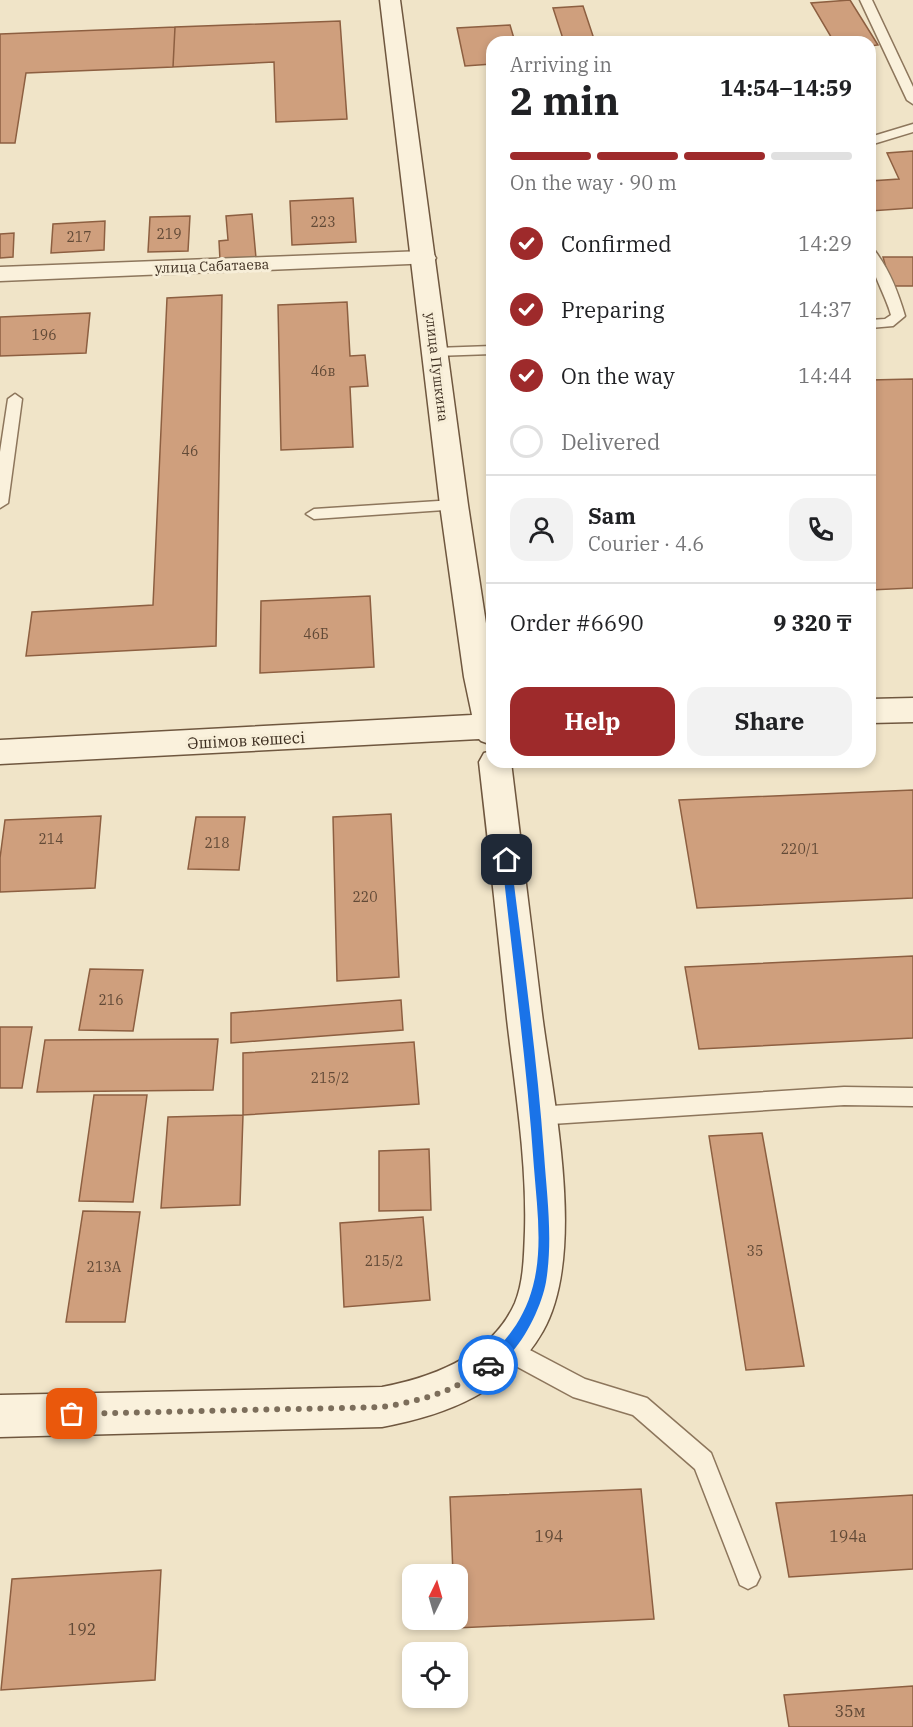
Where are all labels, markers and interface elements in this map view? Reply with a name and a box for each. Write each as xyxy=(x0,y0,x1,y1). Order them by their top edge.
text: Arriving in xyxy=(510,51,612,78)
text: 14:54–14:59 xyxy=(720,73,852,102)
text: 2 min xyxy=(510,75,619,126)
text: On the way · 90 m xyxy=(510,169,677,196)
house number: 223 xyxy=(310,213,336,231)
house number: 219 xyxy=(156,225,182,243)
icon: check xyxy=(510,227,543,260)
house number: 217 xyxy=(66,228,92,246)
text: Confirmed xyxy=(561,229,672,258)
text: 14:29 xyxy=(798,230,852,257)
street label: улица Сабатаева xyxy=(154,255,270,277)
icon: check xyxy=(510,293,543,326)
text: Preparing xyxy=(561,295,665,324)
text: 14:37 xyxy=(798,296,852,323)
street label: улица Пушкина xyxy=(421,311,453,423)
house number: 196 xyxy=(31,326,57,344)
icon: check xyxy=(510,359,543,392)
text: On the way xyxy=(561,361,675,390)
house number: 46в xyxy=(311,362,335,380)
text: 14:44 xyxy=(798,362,852,389)
text: Delivered xyxy=(561,427,660,456)
house number: 46 xyxy=(182,442,198,460)
button: person xyxy=(510,498,573,561)
button: phone xyxy=(789,498,852,561)
text: Sam xyxy=(588,501,636,530)
text: Courier · 4.6 xyxy=(588,530,704,557)
text: Order #6690 xyxy=(510,608,644,637)
text: 9 320 ₸ xyxy=(773,608,852,637)
house number: 46Б xyxy=(303,625,329,643)
button: Help xyxy=(510,687,675,756)
button: Share xyxy=(687,687,852,756)
street label: Әшімов көшесі xyxy=(187,727,305,753)
house number: 214 xyxy=(38,830,64,848)
house number: 218 xyxy=(204,834,230,852)
pin xyxy=(481,834,532,885)
house number: 220/1 xyxy=(781,840,819,858)
icon: home xyxy=(490,843,523,876)
house number: 220 xyxy=(352,888,378,906)
house number: 216 xyxy=(98,991,124,1009)
house number: 215/2 xyxy=(311,1069,349,1087)
house number: 35 xyxy=(747,1242,763,1260)
house number: 215/2 xyxy=(365,1252,403,1270)
house number: 213А xyxy=(87,1258,122,1276)
courier xyxy=(458,1335,518,1395)
icon: car xyxy=(472,1349,505,1382)
pin xyxy=(46,1388,97,1439)
icon: bag xyxy=(55,1397,88,1430)
house number: 194 xyxy=(535,1526,563,1546)
house number: 194а xyxy=(829,1526,867,1546)
north arrow xyxy=(402,1564,468,1630)
map controls xyxy=(402,1564,468,1708)
house number: 192 xyxy=(68,1619,96,1639)
button: locate xyxy=(402,1642,468,1708)
house number: 35м xyxy=(834,1701,866,1721)

